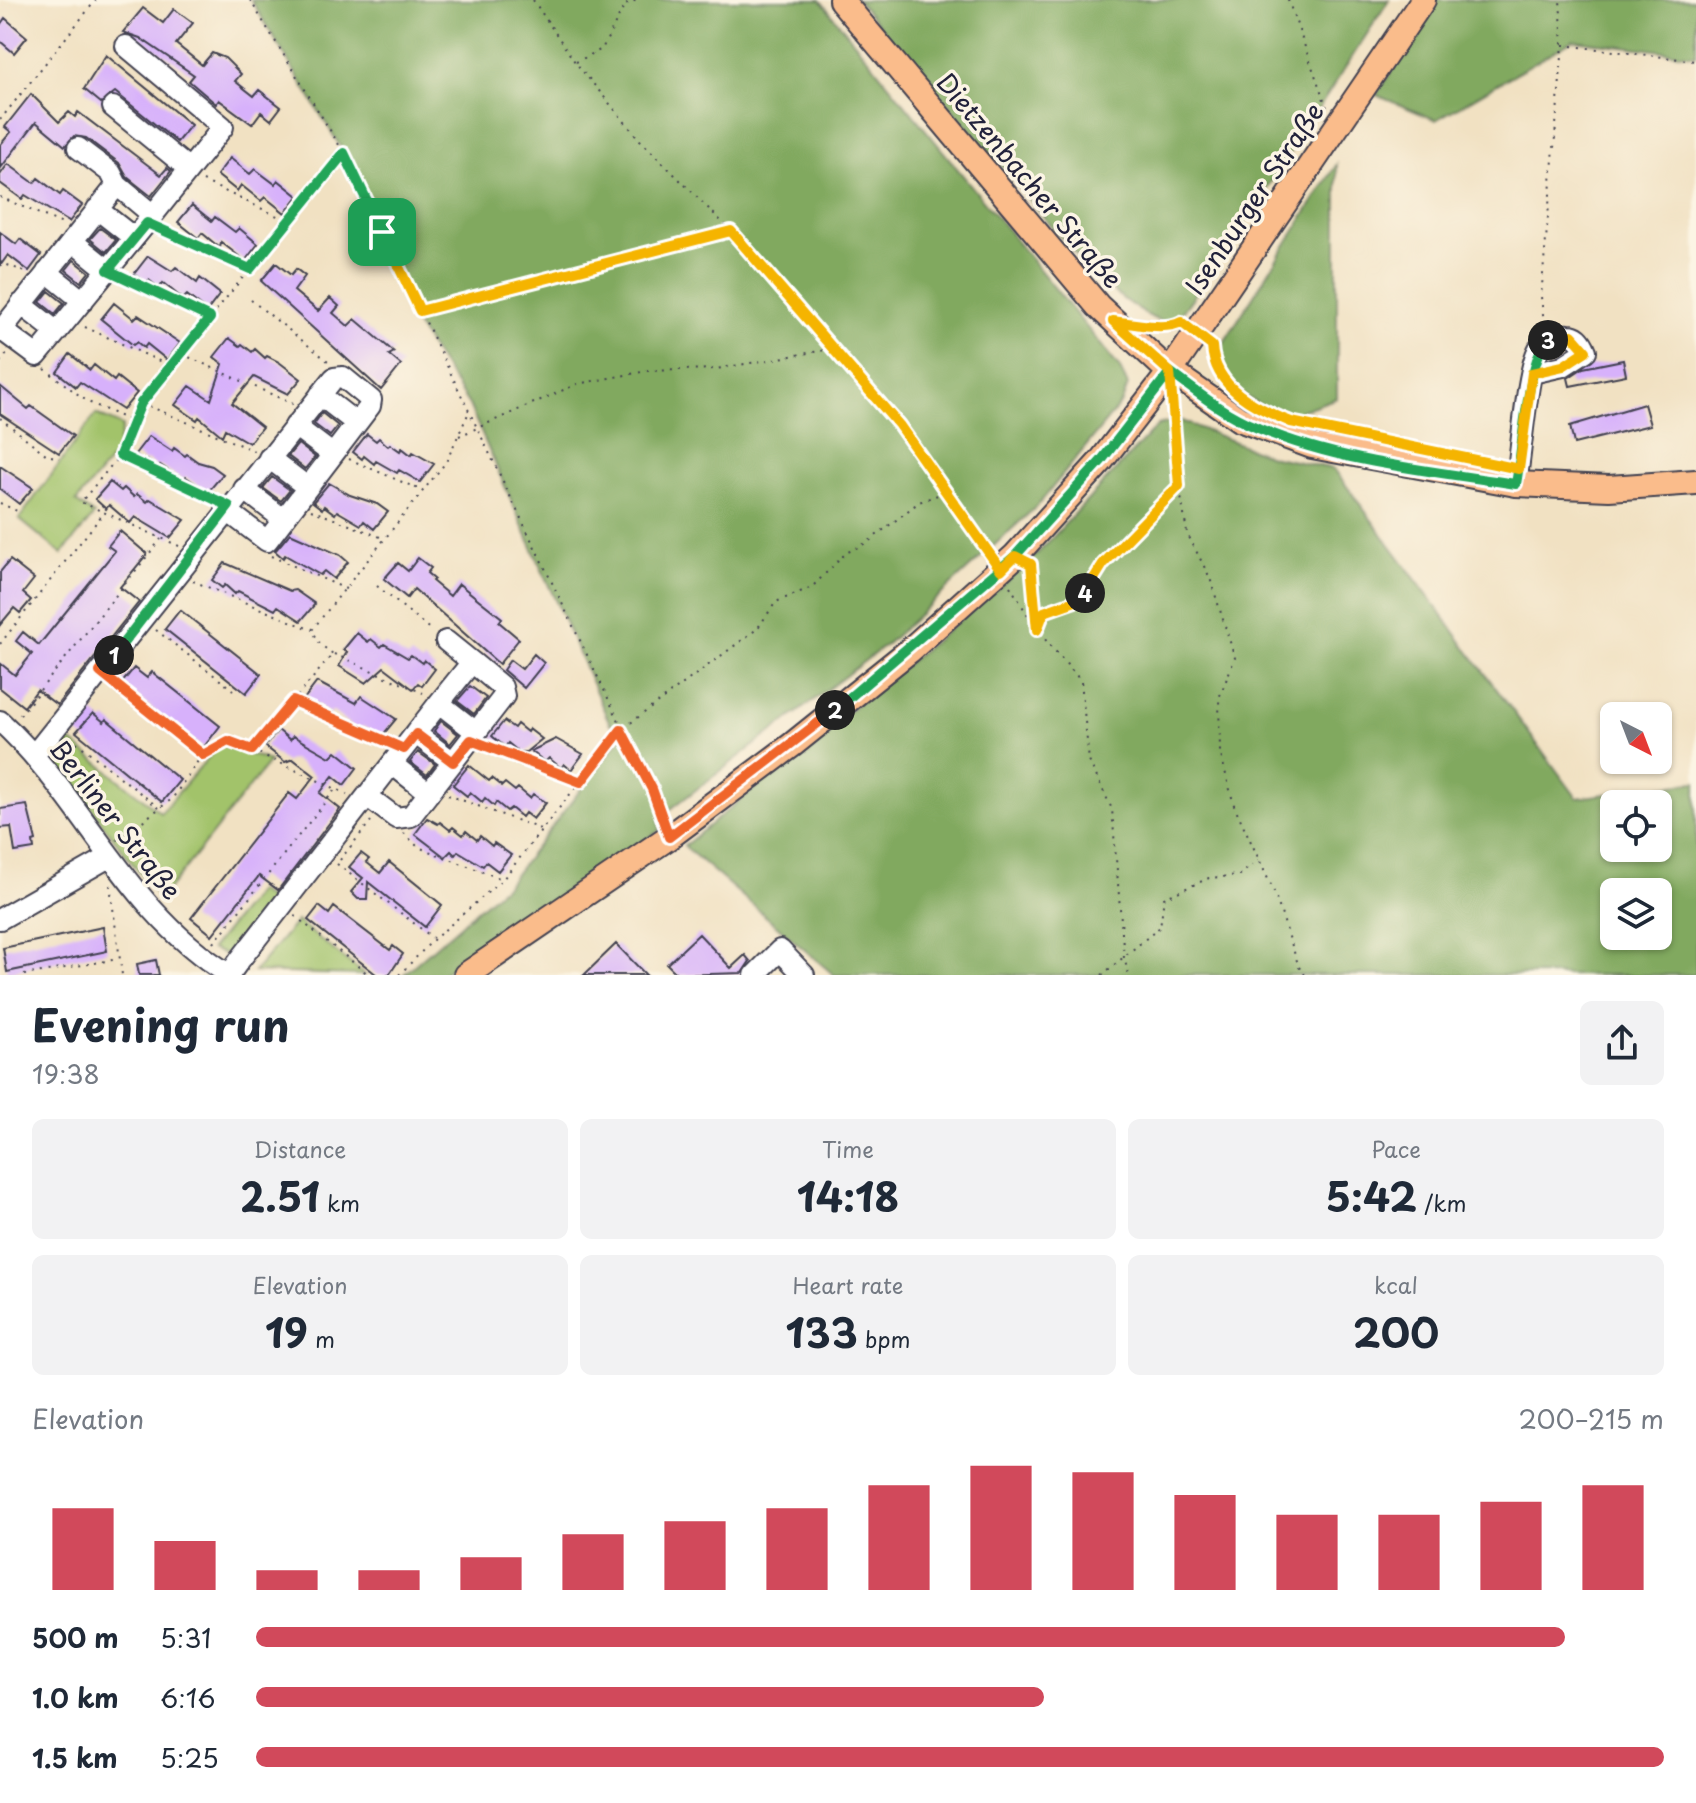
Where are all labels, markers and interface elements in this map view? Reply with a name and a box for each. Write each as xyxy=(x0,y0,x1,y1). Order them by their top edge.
street label: Dietzenbacher Straße xyxy=(928,64,1132,296)
street label: Isenburger Straße xyxy=(1175,94,1333,302)
pin xyxy=(348,198,416,266)
icon: arrive xyxy=(360,210,404,254)
pin: 3 xyxy=(1528,320,1568,360)
text: 3 xyxy=(1541,323,1555,356)
pin: 4 xyxy=(1065,573,1105,613)
text: 4 xyxy=(1078,576,1092,609)
pin: 1 xyxy=(94,635,134,675)
text: 1 xyxy=(109,638,119,671)
pin: 2 xyxy=(815,690,855,730)
text: 2 xyxy=(827,693,843,726)
north arrow xyxy=(1600,702,1672,774)
map controls xyxy=(1600,702,1672,950)
street label: Berliner Straße xyxy=(41,730,191,908)
button: locate xyxy=(1600,790,1672,862)
button: layers xyxy=(1600,878,1672,950)
text: Evening run xyxy=(32,991,290,1057)
button: share xyxy=(1580,1001,1664,1085)
text: 19:38 xyxy=(32,1054,100,1093)
text: Distance xyxy=(254,1132,346,1165)
text: Time xyxy=(822,1132,874,1165)
text: Pace xyxy=(1371,1132,1421,1165)
text: 2.51 xyxy=(240,1165,320,1226)
text: 14:18 xyxy=(797,1165,899,1226)
text: 5:42 xyxy=(1326,1165,1417,1226)
text: km xyxy=(320,1186,360,1219)
text: /km xyxy=(1417,1186,1466,1219)
text: Elevation xyxy=(253,1268,347,1301)
text: Heart rate xyxy=(792,1268,904,1301)
text: kcal xyxy=(1374,1268,1418,1301)
text: 19 xyxy=(265,1301,308,1362)
text: 133 xyxy=(785,1301,858,1362)
text: 200 xyxy=(1353,1301,1439,1362)
text: m xyxy=(308,1322,335,1355)
text: bpm xyxy=(858,1322,911,1355)
text: Elevation xyxy=(32,1399,144,1438)
text: 200–215 m xyxy=(1518,1399,1664,1438)
text: 500 m xyxy=(32,1618,118,1657)
text: 5:31 xyxy=(160,1618,211,1657)
text: 1.0 km xyxy=(32,1678,119,1717)
text: 6:16 xyxy=(160,1678,216,1717)
text: 1.5 km xyxy=(32,1738,118,1777)
text: 5:25 xyxy=(160,1738,219,1777)

